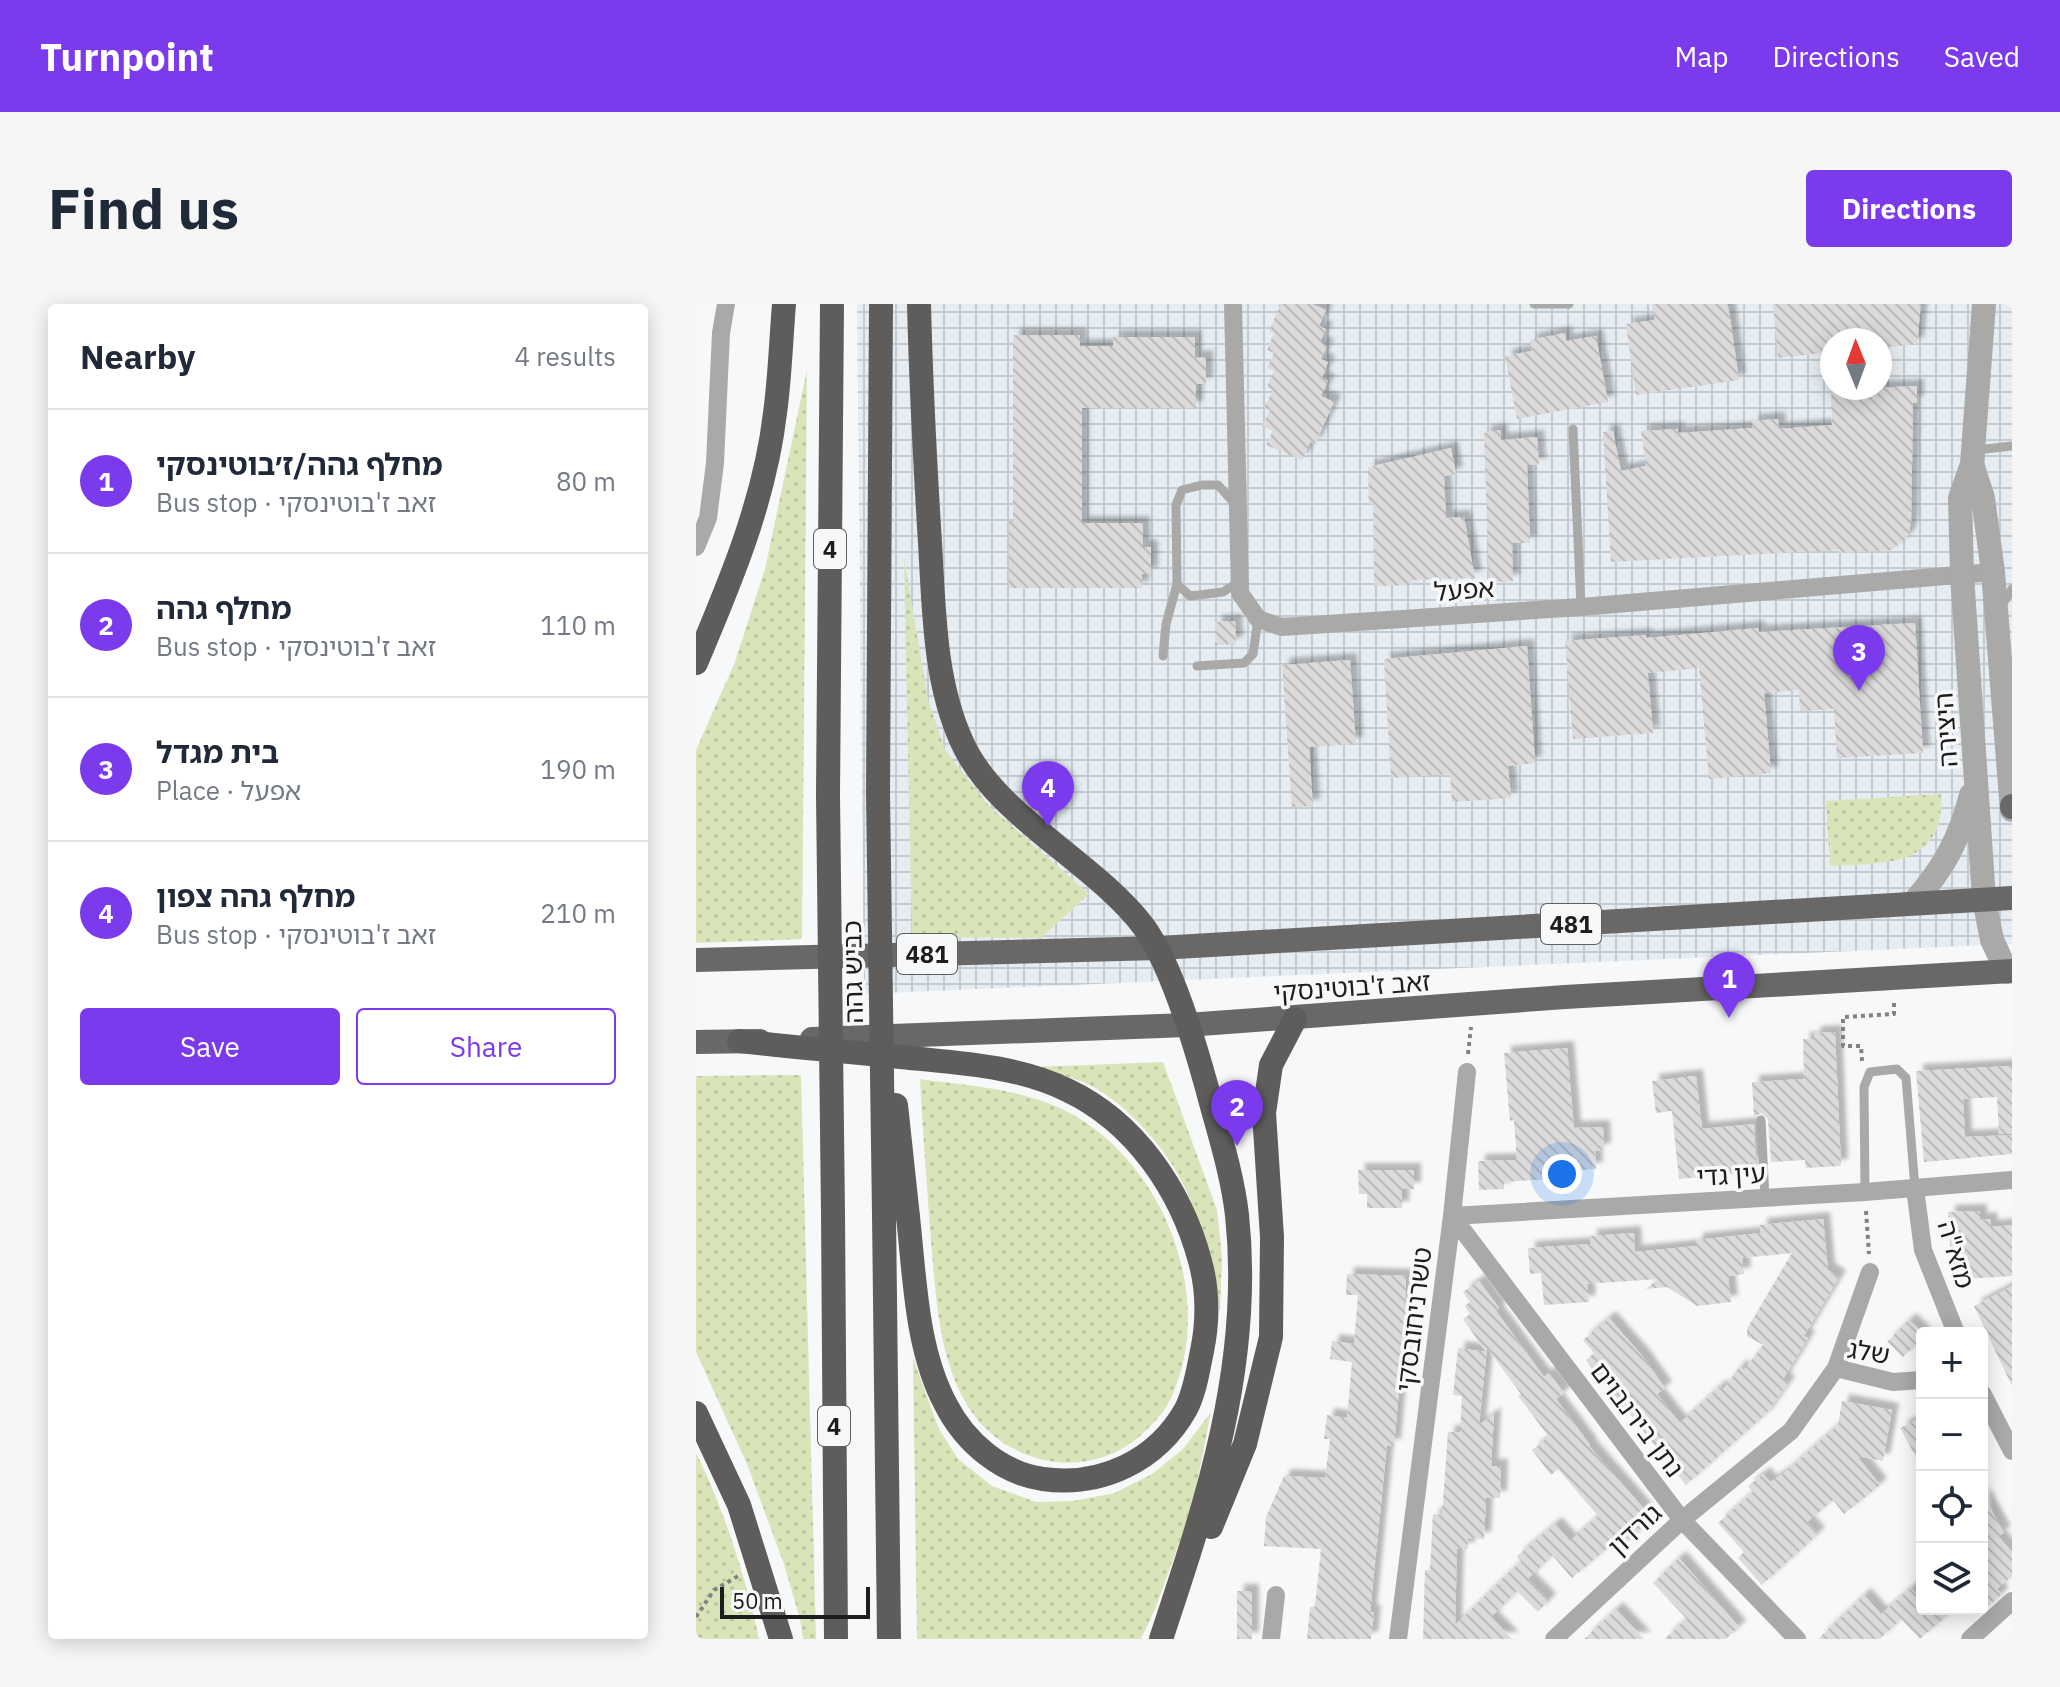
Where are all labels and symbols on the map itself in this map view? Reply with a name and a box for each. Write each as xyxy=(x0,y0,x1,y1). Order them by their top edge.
north arrow xyxy=(1820,328,1892,400)
road number: 4 xyxy=(814,529,846,569)
street label: אפעל xyxy=(1433,570,1495,608)
pin: 3 xyxy=(1833,625,1885,691)
street label: היצירה xyxy=(1925,691,1965,769)
pin: 4 xyxy=(1022,761,1074,827)
road number: 481 xyxy=(1541,904,1601,944)
street label: כביש גהה xyxy=(834,920,870,1024)
road number: 481 xyxy=(897,934,957,974)
pin: 1 xyxy=(1703,952,1755,1018)
street label: זאב ז'בוטינסקי xyxy=(1272,964,1432,1008)
pin: 2 xyxy=(1211,1080,1263,1146)
your location xyxy=(1542,1154,1582,1194)
street label: עין גדי xyxy=(1696,1155,1766,1193)
street label: מזא"ה xyxy=(1931,1216,1983,1292)
street label: טשרניחובסקי xyxy=(1387,1245,1439,1393)
street label: שלג xyxy=(1846,1331,1892,1371)
street label: נתן בירנבוים xyxy=(1584,1355,1692,1483)
road number: 4 xyxy=(818,1406,850,1446)
street label: גורדון xyxy=(1600,1495,1668,1562)
scale bar xyxy=(720,1583,870,1619)

